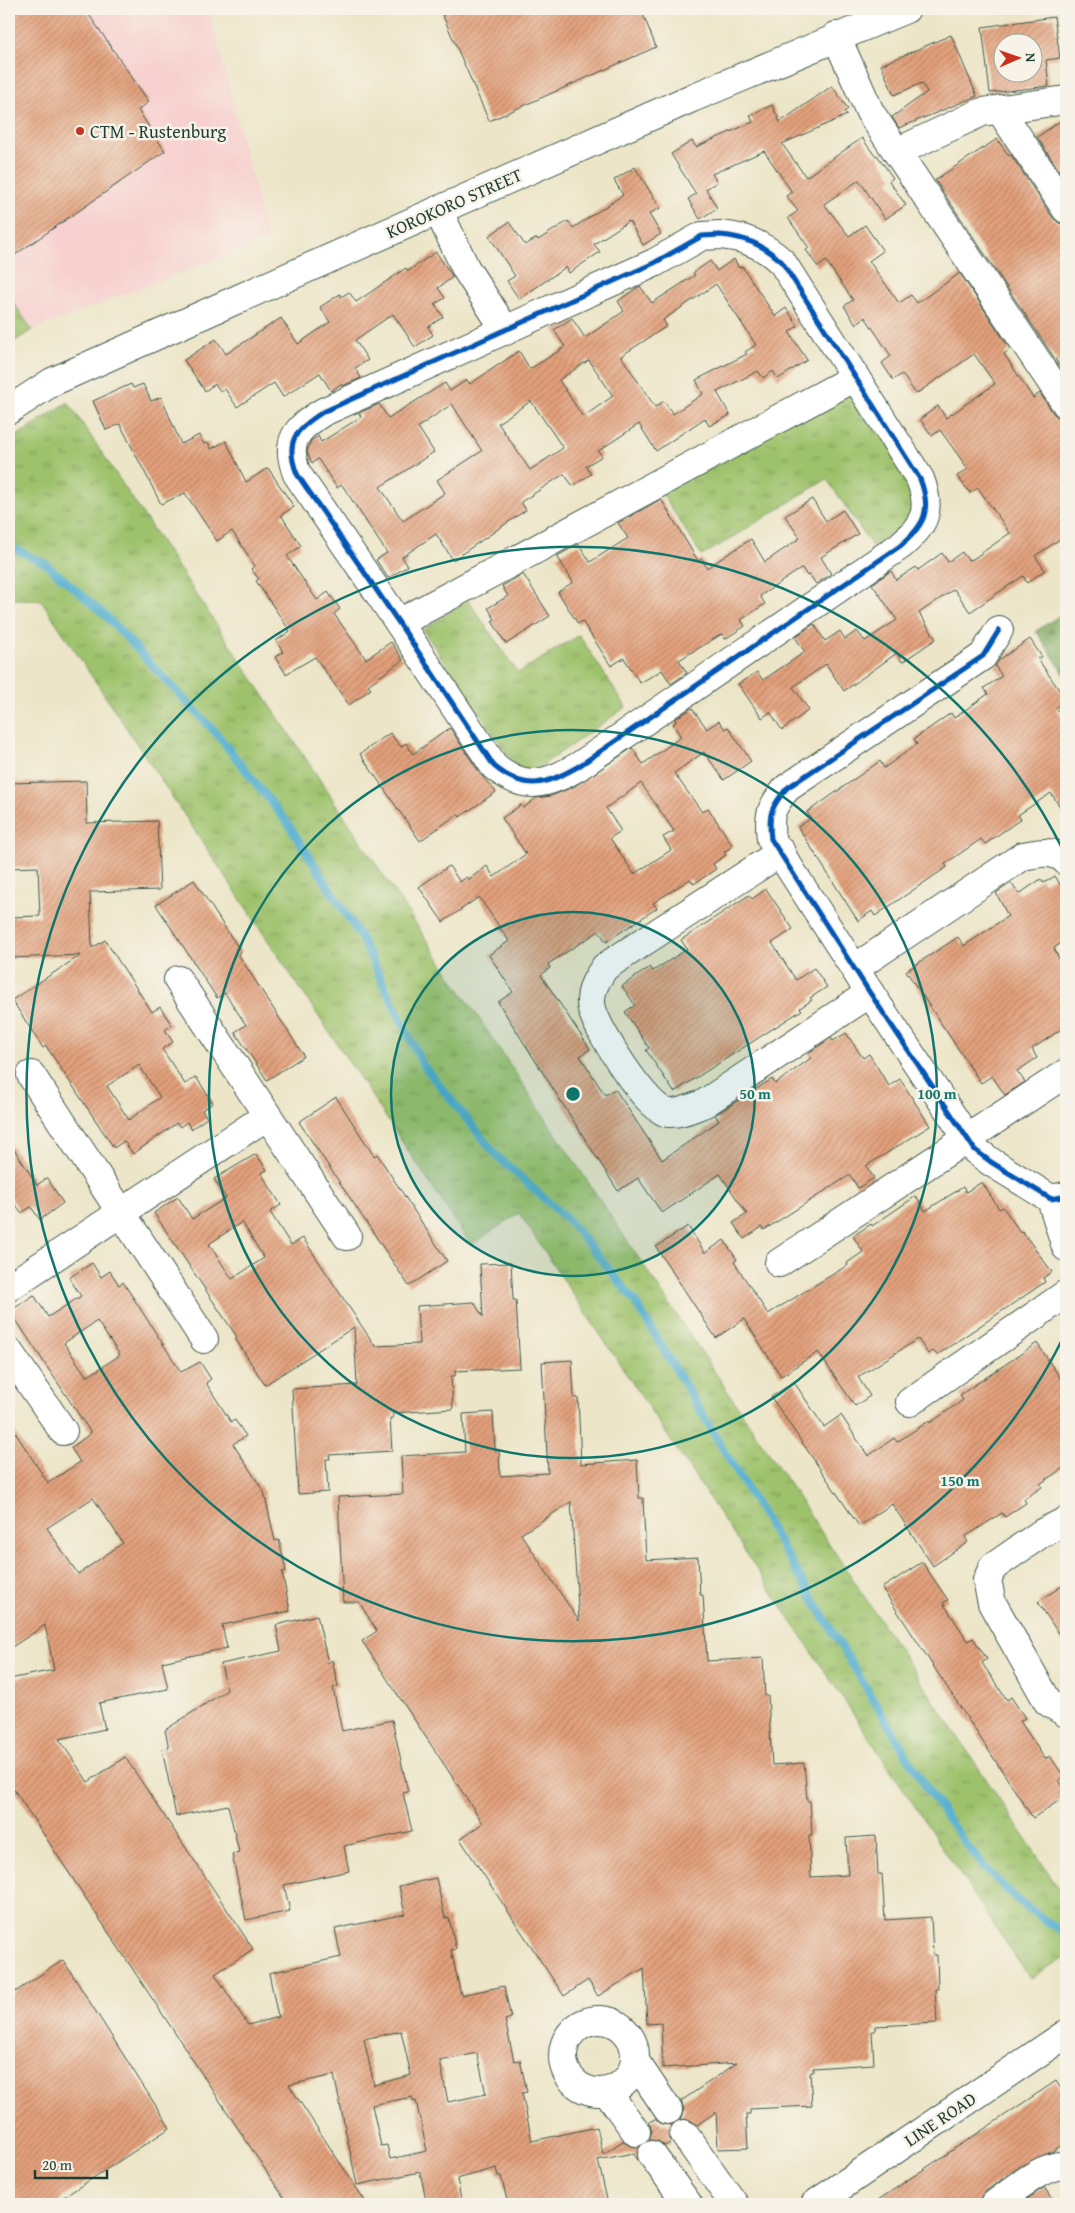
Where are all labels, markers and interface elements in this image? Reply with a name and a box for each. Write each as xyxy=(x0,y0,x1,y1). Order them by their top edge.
north arrow xyxy=(992,32,1042,82)
text: N xyxy=(1021,53,1041,63)
place label: CTM - Rustenburg xyxy=(90,118,226,145)
marker: CTM - Rustenburg xyxy=(74,125,86,137)
street label: KOROKORO STREET xyxy=(382,161,526,245)
text: 50 m xyxy=(739,1083,771,1104)
text: 100 m xyxy=(917,1083,957,1104)
centre of rings xyxy=(564,1085,582,1103)
text: 150 m xyxy=(940,1470,980,1491)
street label: LINE ROAD xyxy=(899,2085,981,2153)
scale bar xyxy=(35,2148,108,2180)
text: 20 m xyxy=(42,2154,73,2175)

